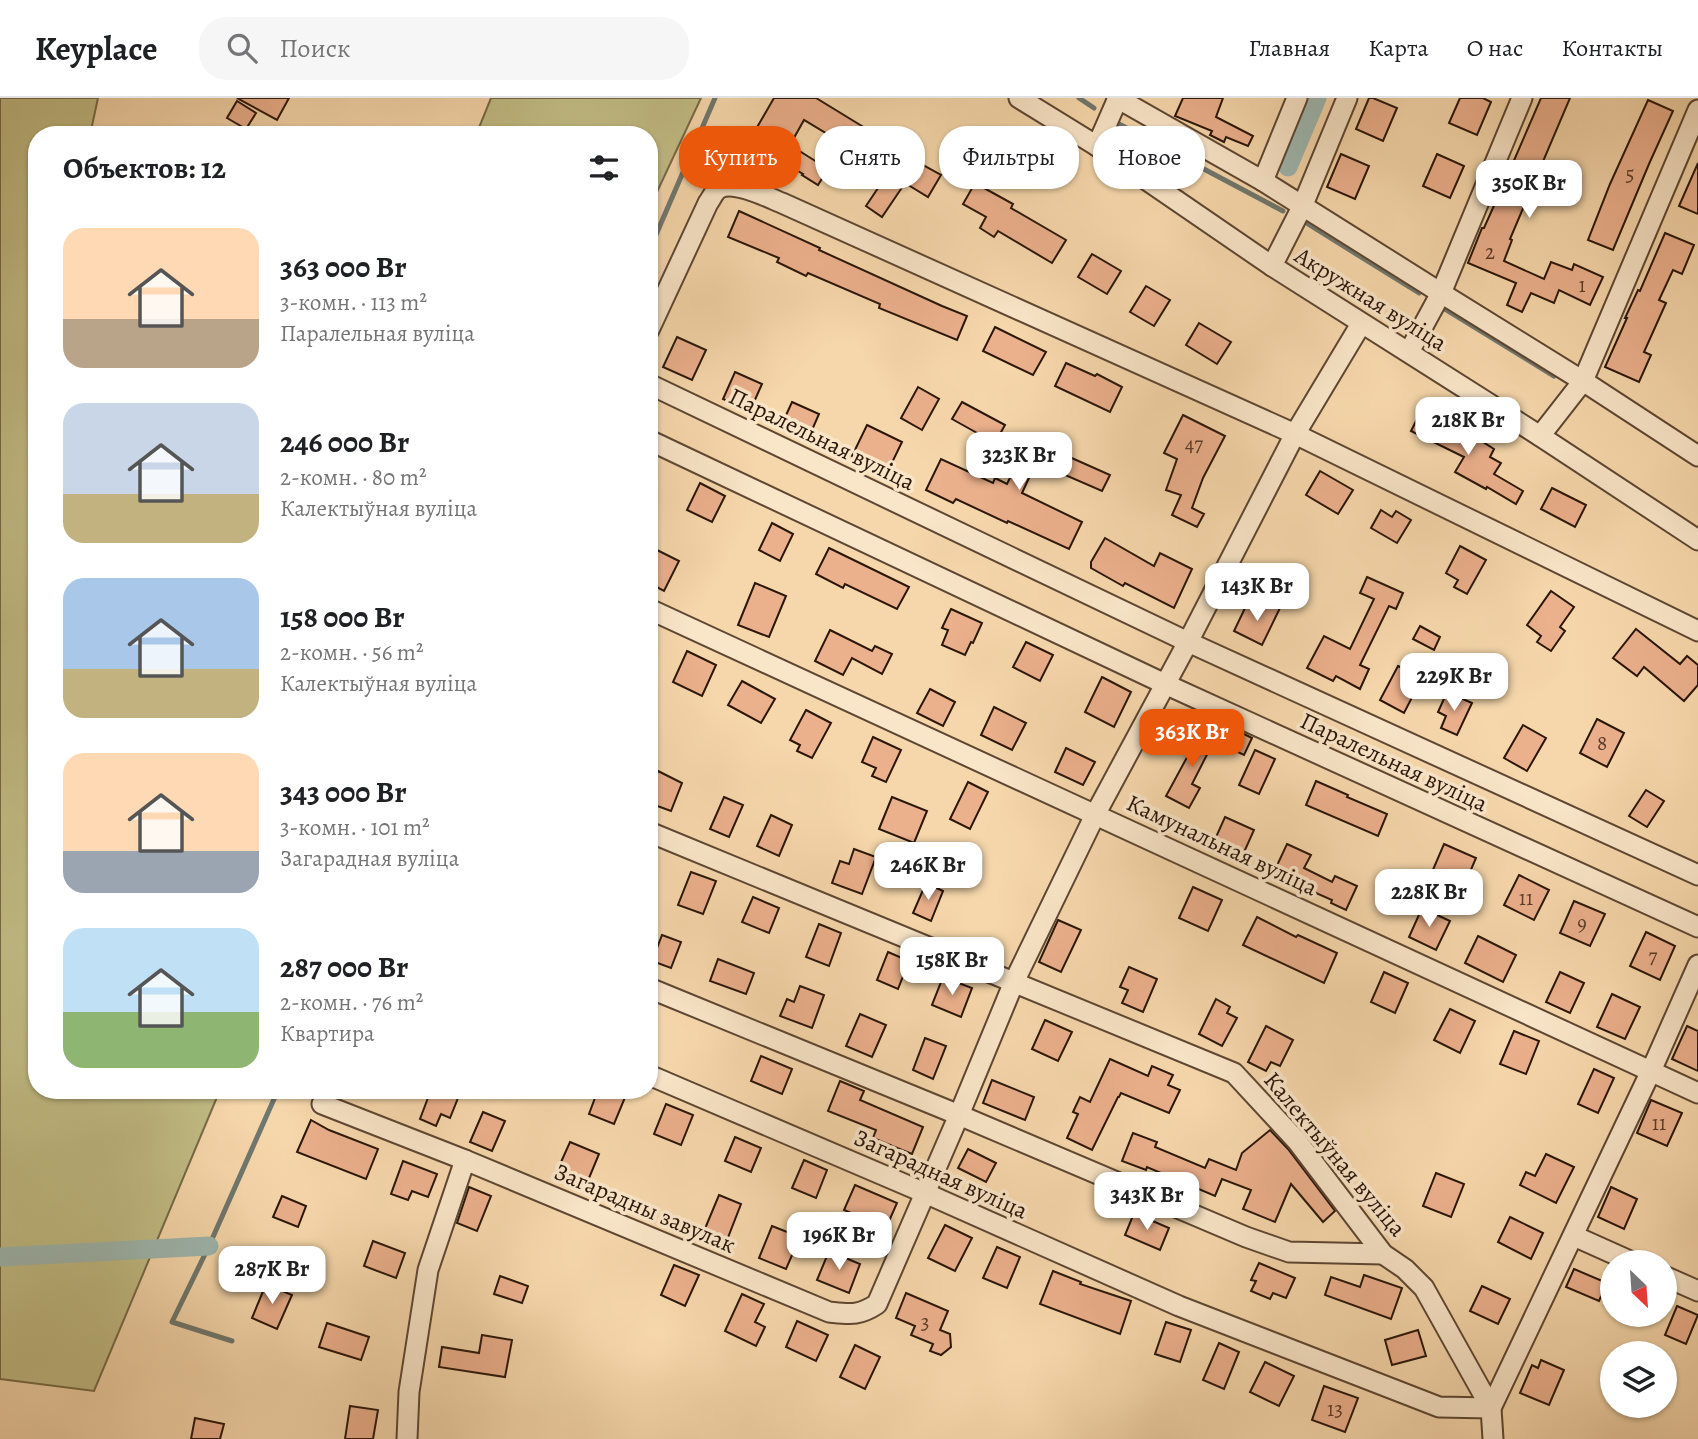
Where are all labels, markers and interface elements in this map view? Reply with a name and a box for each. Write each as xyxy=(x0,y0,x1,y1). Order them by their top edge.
search box xyxy=(199,17,689,80)
text: Keyplace xyxy=(35,26,157,71)
icon: search xyxy=(223,29,261,67)
text: Поиск xyxy=(279,31,351,66)
text: Главная xyxy=(1249,32,1330,64)
text: Карта xyxy=(1368,32,1429,64)
text: О нас xyxy=(1467,32,1523,64)
text: Контакты xyxy=(1561,32,1663,64)
chip: Купить xyxy=(679,126,801,189)
chip: Снять xyxy=(815,126,925,189)
chip: Фильтры xyxy=(939,126,1079,189)
chip: Новое xyxy=(1093,126,1205,189)
text: Объектов: 12 xyxy=(63,148,226,188)
icon: filters xyxy=(585,149,623,187)
pin: 350K Br xyxy=(1464,160,1594,220)
house number: 5 xyxy=(1625,160,1635,188)
text: 350K Br xyxy=(1492,167,1566,198)
house number: 2 xyxy=(1485,238,1495,266)
street label: Акружная вуліца xyxy=(1288,239,1453,359)
text: 363 000 Br xyxy=(280,247,407,287)
icon: home xyxy=(119,256,203,340)
house number: 1 xyxy=(1578,271,1586,299)
text: 3-комн. · 113 m² xyxy=(280,287,427,318)
text: Паралельная вуліца xyxy=(280,318,475,349)
street label: Паралельная вуліца xyxy=(724,380,920,498)
pin: 218K Br xyxy=(1403,398,1533,457)
text: 218K Br xyxy=(1431,404,1505,435)
text: 246 000 Br xyxy=(280,422,409,462)
house number: 47 xyxy=(1185,430,1203,458)
icon: home xyxy=(119,431,203,515)
pin: 323K Br xyxy=(954,432,1084,492)
text: 323K Br xyxy=(982,439,1056,470)
text: 2-комн. · 80 m² xyxy=(280,462,426,493)
text: Калектыўная вуліца xyxy=(280,493,477,524)
pin: 143K Br xyxy=(1192,564,1322,623)
text: 143K Br xyxy=(1221,570,1293,601)
text: 158 000 Br xyxy=(280,597,405,637)
icon: home xyxy=(119,606,203,690)
text: 2-комн. · 56 m² xyxy=(280,637,424,668)
pin: 229K Br xyxy=(1389,654,1519,713)
text: 229K Br xyxy=(1416,660,1492,691)
text: Калектыўная вуліца xyxy=(280,668,477,699)
street label: Паралельная вуліца xyxy=(1295,705,1493,819)
pin: 363K Br xyxy=(1127,710,1257,769)
text: 363K Br xyxy=(1155,716,1229,747)
house number: 8 xyxy=(1597,729,1607,757)
text: 343 000 Br xyxy=(280,772,407,812)
icon: home xyxy=(119,781,203,865)
street label: Камунальная вуліца xyxy=(1121,787,1323,903)
text: 3-комн. · 101 m² xyxy=(280,812,430,843)
pin: 246K Br xyxy=(863,842,993,902)
text: Загарадная вуліца xyxy=(280,843,459,874)
text: 246K Br xyxy=(890,849,966,880)
pin: 228K Br xyxy=(1364,870,1494,929)
text: 228K Br xyxy=(1391,876,1467,907)
house number: 11 xyxy=(1519,884,1533,912)
house number: 9 xyxy=(1577,909,1587,937)
pin: 158K Br xyxy=(887,937,1017,997)
house number: 7 xyxy=(1649,942,1658,970)
text: 158K Br xyxy=(916,944,988,975)
text: 287 000 Br xyxy=(280,947,408,987)
icon: home xyxy=(119,956,203,1040)
text: 2-комн. · 76 m² xyxy=(280,987,423,1018)
text: Квартира xyxy=(280,1018,375,1049)
street label: Калектыўная вуліца xyxy=(1257,1065,1413,1243)
house number: 11 xyxy=(1652,1109,1666,1137)
street label: Загарадная вуліца xyxy=(849,1121,1033,1227)
street label: Загарадны завулак xyxy=(549,1155,741,1261)
pin: 343K Br xyxy=(1082,1172,1212,1232)
text: 343K Br xyxy=(1110,1179,1184,1210)
pin: 196K Br xyxy=(774,1212,904,1272)
text: 196K Br xyxy=(803,1219,875,1250)
pin: 287K Br xyxy=(207,1246,337,1306)
north arrow xyxy=(1600,1250,1676,1326)
map controls xyxy=(1600,1250,1677,1418)
text: 287K Br xyxy=(235,1253,309,1284)
house number: 3 xyxy=(921,1308,929,1336)
button: layers xyxy=(1600,1341,1677,1418)
house number: 13 xyxy=(1327,1395,1343,1423)

